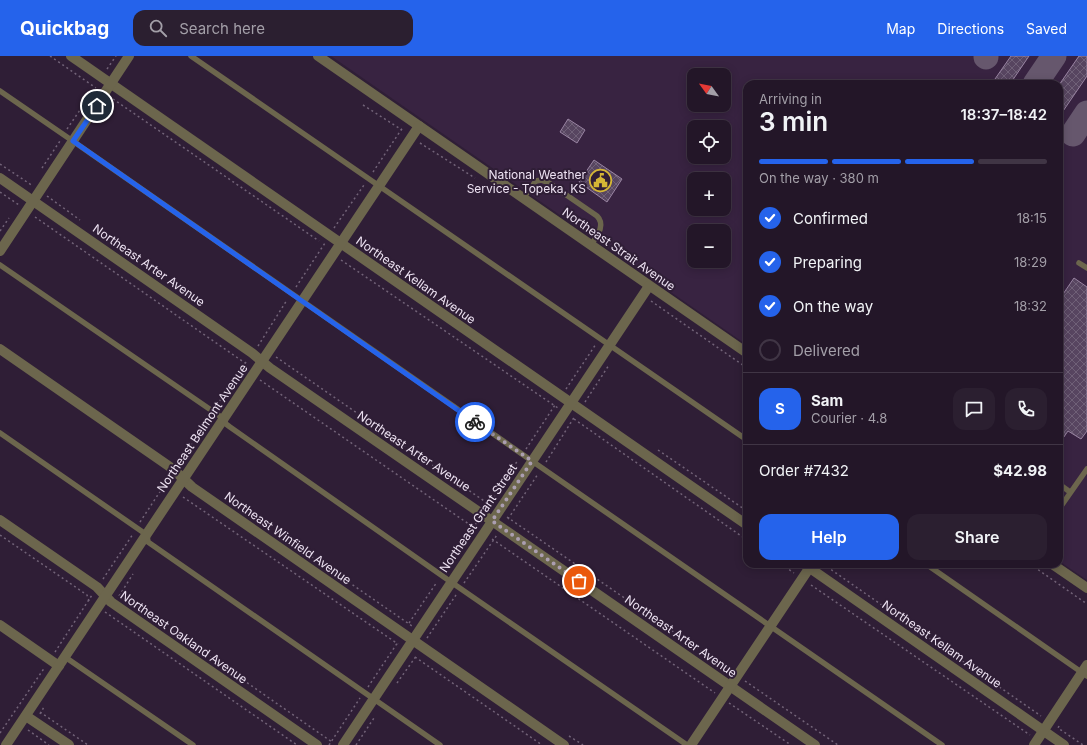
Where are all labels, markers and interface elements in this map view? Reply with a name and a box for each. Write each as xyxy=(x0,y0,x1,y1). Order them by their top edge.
search box xyxy=(133,10,413,46)
text: Quickbag xyxy=(20,17,109,40)
icon: search xyxy=(147,17,169,39)
text: Search here xyxy=(179,19,265,38)
text: Map xyxy=(886,20,915,37)
text: Directions xyxy=(937,20,1004,37)
text: Saved xyxy=(1026,20,1067,37)
north arrow xyxy=(687,68,731,112)
map controls xyxy=(687,68,731,268)
pin xyxy=(80,89,114,123)
text: Arriving in xyxy=(759,91,822,107)
icon: home xyxy=(86,95,108,117)
text: 18:37–18:42 xyxy=(961,105,1047,124)
text: 3 min xyxy=(759,106,828,137)
button: locate xyxy=(687,120,731,164)
place label: National Weather Service - Topeka, KS xyxy=(467,167,586,196)
public building icon: National Weather Service - Topeka, KS xyxy=(588,168,614,194)
text: On the way · 380 m xyxy=(759,170,879,186)
button: + xyxy=(687,172,731,216)
street label: Northeast Strait Avenue xyxy=(560,204,678,294)
icon: check xyxy=(759,207,781,229)
text: Confirmed xyxy=(793,209,868,228)
text: 18:15 xyxy=(1017,210,1047,226)
street label: Northeast Arter Avenue xyxy=(90,221,208,309)
button: − xyxy=(687,224,731,268)
street label: Northeast Kellam Avenue xyxy=(353,233,479,327)
icon: check xyxy=(759,251,781,273)
text: Preparing xyxy=(793,253,862,272)
text: 18:29 xyxy=(1014,254,1047,270)
icon: check xyxy=(759,295,781,317)
text: On the way xyxy=(793,297,873,316)
text: 18:32 xyxy=(1014,298,1047,314)
text: Delivered xyxy=(793,341,860,360)
street label: Northeast Belmont Avenue xyxy=(153,361,251,495)
button: chat xyxy=(953,388,995,430)
button: phone xyxy=(1005,388,1047,430)
text: Sam xyxy=(811,391,843,410)
text: S xyxy=(775,399,785,418)
courier xyxy=(455,402,495,442)
street label: Northeast Arter Avenue xyxy=(355,408,473,494)
text: Courier · 4.8 xyxy=(811,410,887,426)
icon: bike xyxy=(464,411,486,433)
street label: Northeast Grant Street xyxy=(436,461,520,575)
text: Order #7432 xyxy=(759,461,849,480)
text: $42.98 xyxy=(993,461,1047,480)
street label: Northeast Winfield Avenue xyxy=(222,488,354,588)
button: Help xyxy=(759,514,899,560)
button: Share xyxy=(907,514,1047,560)
pin xyxy=(562,564,596,598)
icon: bag xyxy=(568,570,590,592)
street label: Northeast Oakland Avenue xyxy=(118,587,250,687)
street label: Northeast Arter Avenue xyxy=(622,592,740,680)
street label: Northeast Kellam Avenue xyxy=(879,597,1005,691)

